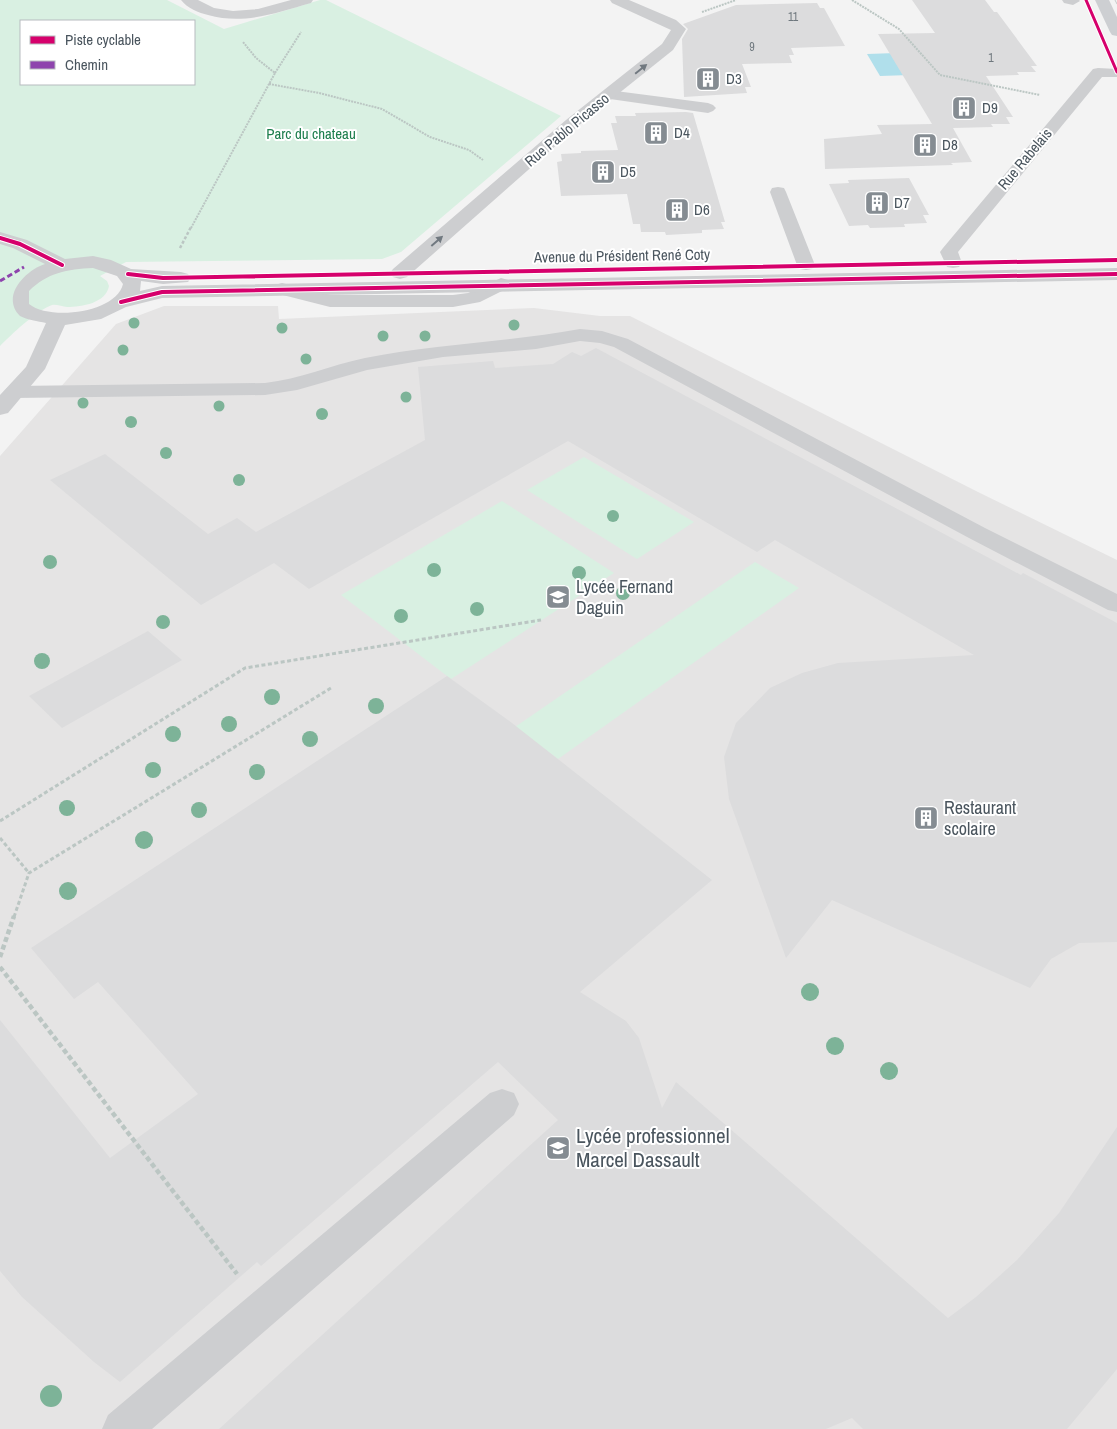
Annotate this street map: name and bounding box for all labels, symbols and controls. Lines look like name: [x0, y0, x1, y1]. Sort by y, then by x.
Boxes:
house number: 11: [788, 9, 799, 25]
legend: [20, 20, 195, 85]
text: Piste cyclable: [65, 29, 141, 50]
house number: 9: [749, 39, 755, 55]
house number: 1: [988, 50, 994, 66]
text: Chemin: [65, 54, 108, 75]
one-way arrow: [635, 63, 648, 74]
building icon: D3: [695, 66, 721, 92]
place label: D3: [726, 68, 742, 89]
street label: Rue Pablo Picasso: [520, 88, 614, 171]
building icon: D9: [951, 95, 977, 121]
place label: D9: [982, 97, 998, 118]
building icon: D4: [643, 120, 669, 146]
place label: D4: [674, 122, 690, 143]
park label: Parc du chateau: [266, 123, 356, 144]
street label: Rue Rabelais: [993, 123, 1057, 194]
building icon: D8: [912, 132, 938, 158]
place label: D8: [942, 134, 958, 155]
building icon: D5: [590, 159, 616, 185]
place label: D5: [620, 161, 636, 182]
building icon: D7: [864, 190, 890, 216]
place label: D7: [894, 192, 910, 213]
building icon: D6: [664, 197, 690, 223]
place label: D6: [694, 199, 710, 220]
one-way arrow: [431, 236, 443, 247]
street label: Avenue du Président René Coty: [533, 243, 711, 268]
place label: Lycée Fernand Daguin: [576, 574, 673, 620]
school or university icon: Lycée Fernand Daguin: [545, 584, 571, 610]
place label: Restaurant scolaire: [944, 795, 1016, 841]
building icon: Restaurant scolaire: [913, 805, 939, 831]
place label: Lycée professionnel Marcel Dassault: [576, 1121, 730, 1174]
school or university icon: Lycée professionnel Marcel Dassault: [545, 1135, 571, 1161]

